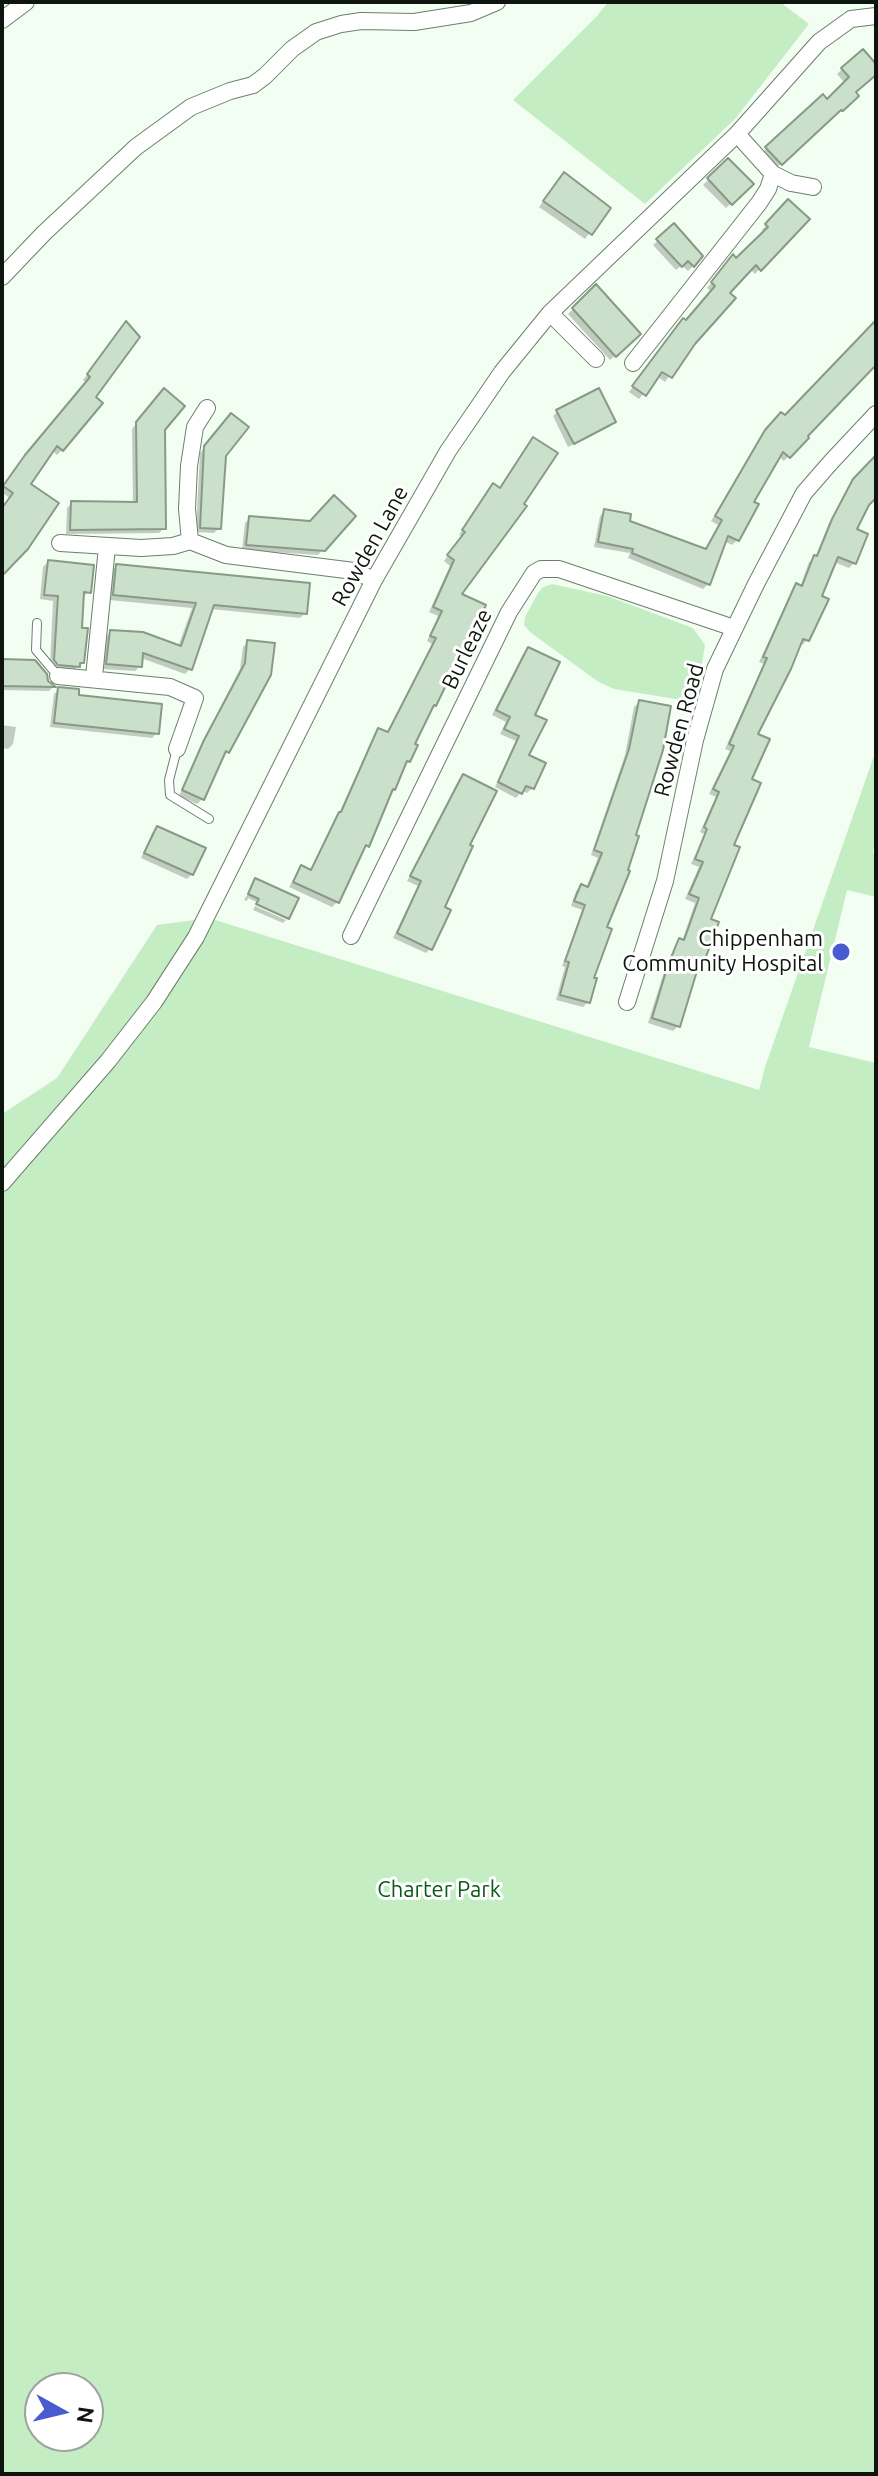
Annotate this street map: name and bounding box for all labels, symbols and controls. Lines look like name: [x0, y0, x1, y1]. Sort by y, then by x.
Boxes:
street label: Rowden Lane: [326, 481, 414, 611]
street label: Burleaze: [436, 604, 498, 694]
street label: Rowden Road: [649, 660, 709, 800]
place label: Chippenham Community Hospital: [622, 926, 823, 978]
marker: Chippenham Community Hospital: [830, 941, 852, 963]
park label: Charter Park: [377, 1877, 501, 1903]
north arrow: [24, 2372, 104, 2452]
text: N: [73, 2405, 100, 2425]

